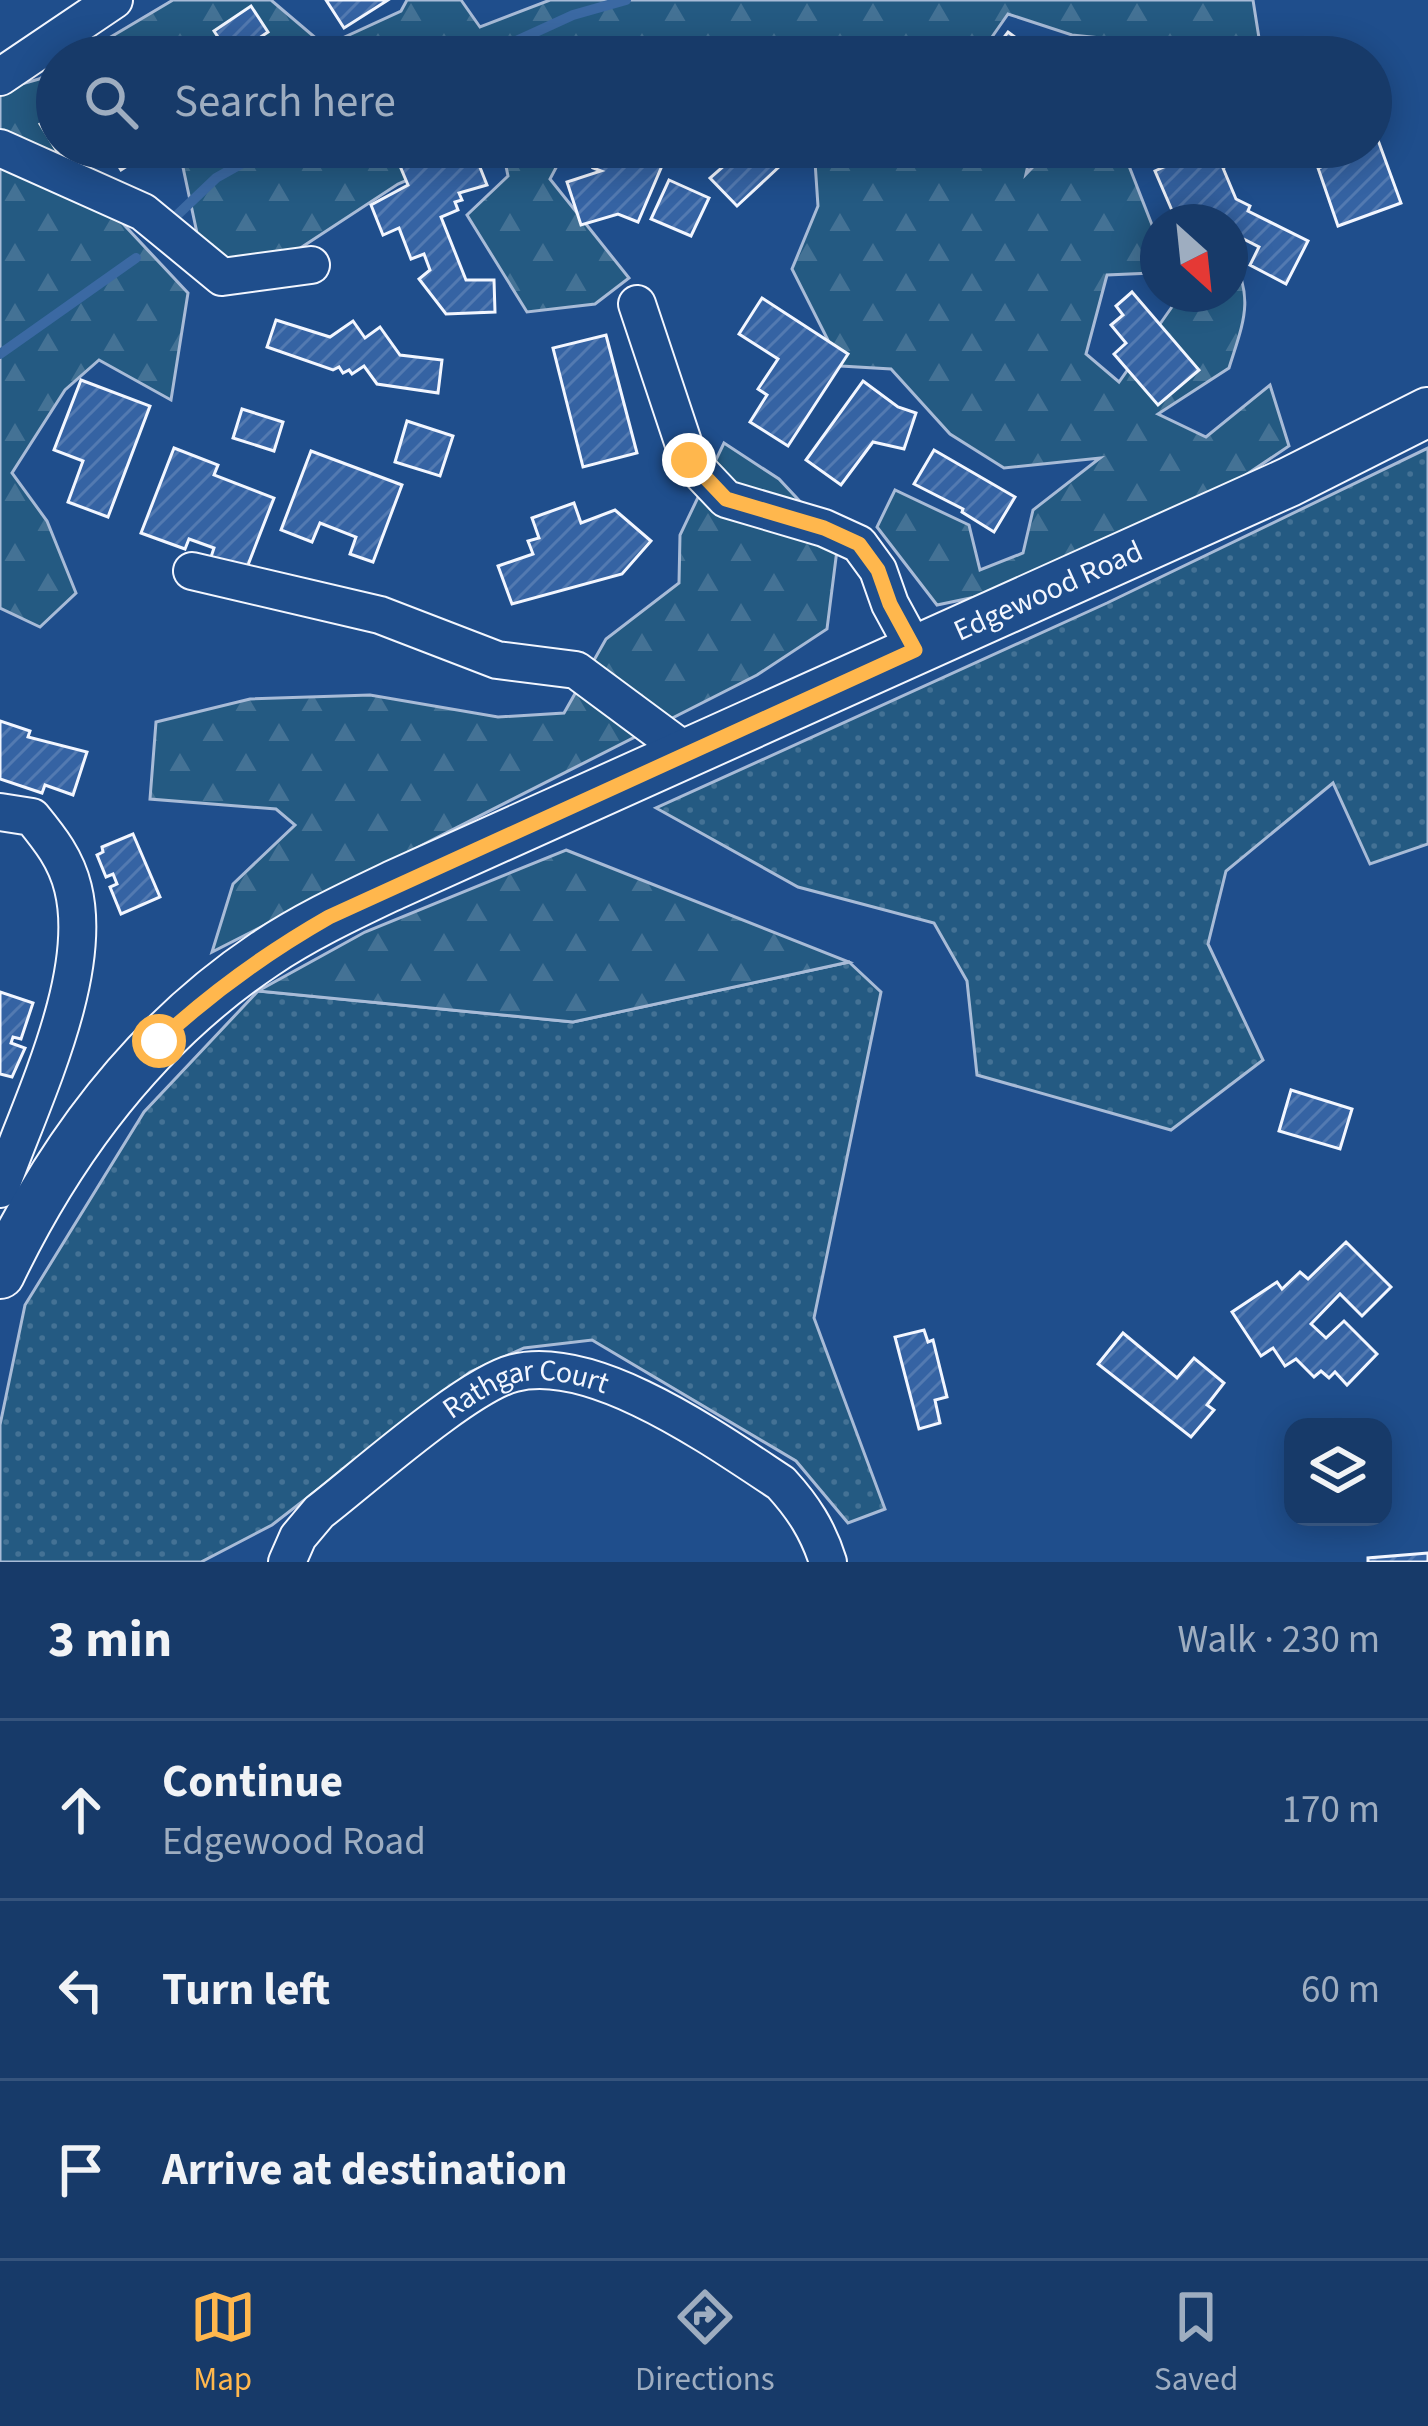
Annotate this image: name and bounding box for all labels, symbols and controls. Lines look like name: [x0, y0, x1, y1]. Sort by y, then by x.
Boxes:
search box: [36, 36, 1392, 168]
icon: search: [78, 69, 144, 135]
text: Search here: [174, 70, 396, 134]
north arrow: [1140, 204, 1248, 312]
route end: [662, 433, 716, 487]
street label: Edgewood Road: [947, 529, 1149, 652]
route start: [132, 1014, 186, 1068]
street label: Rathgar Court: [433, 1348, 615, 1429]
map controls: [1284, 1418, 1392, 1526]
button: layers: [1284, 1418, 1392, 1526]
text: 3 min: [48, 1604, 172, 1676]
text: Walk · 230 m: [1177, 1612, 1380, 1668]
text: Continue: [162, 1750, 343, 1814]
icon: ahead: [48, 1777, 114, 1843]
text: 170 m: [1282, 1782, 1380, 1838]
text: Edgewood Road: [162, 1814, 426, 1870]
icon: left: [48, 1957, 114, 2023]
text: Turn left: [162, 1958, 330, 2022]
text: 60 m: [1301, 1962, 1380, 2018]
icon: arrive: [48, 2137, 114, 2203]
text: Arrive at destination: [162, 2138, 567, 2202]
tab: Map: [190, 2284, 256, 2403]
tab: Directions: [635, 2284, 775, 2403]
tab: Saved: [1154, 2284, 1238, 2403]

